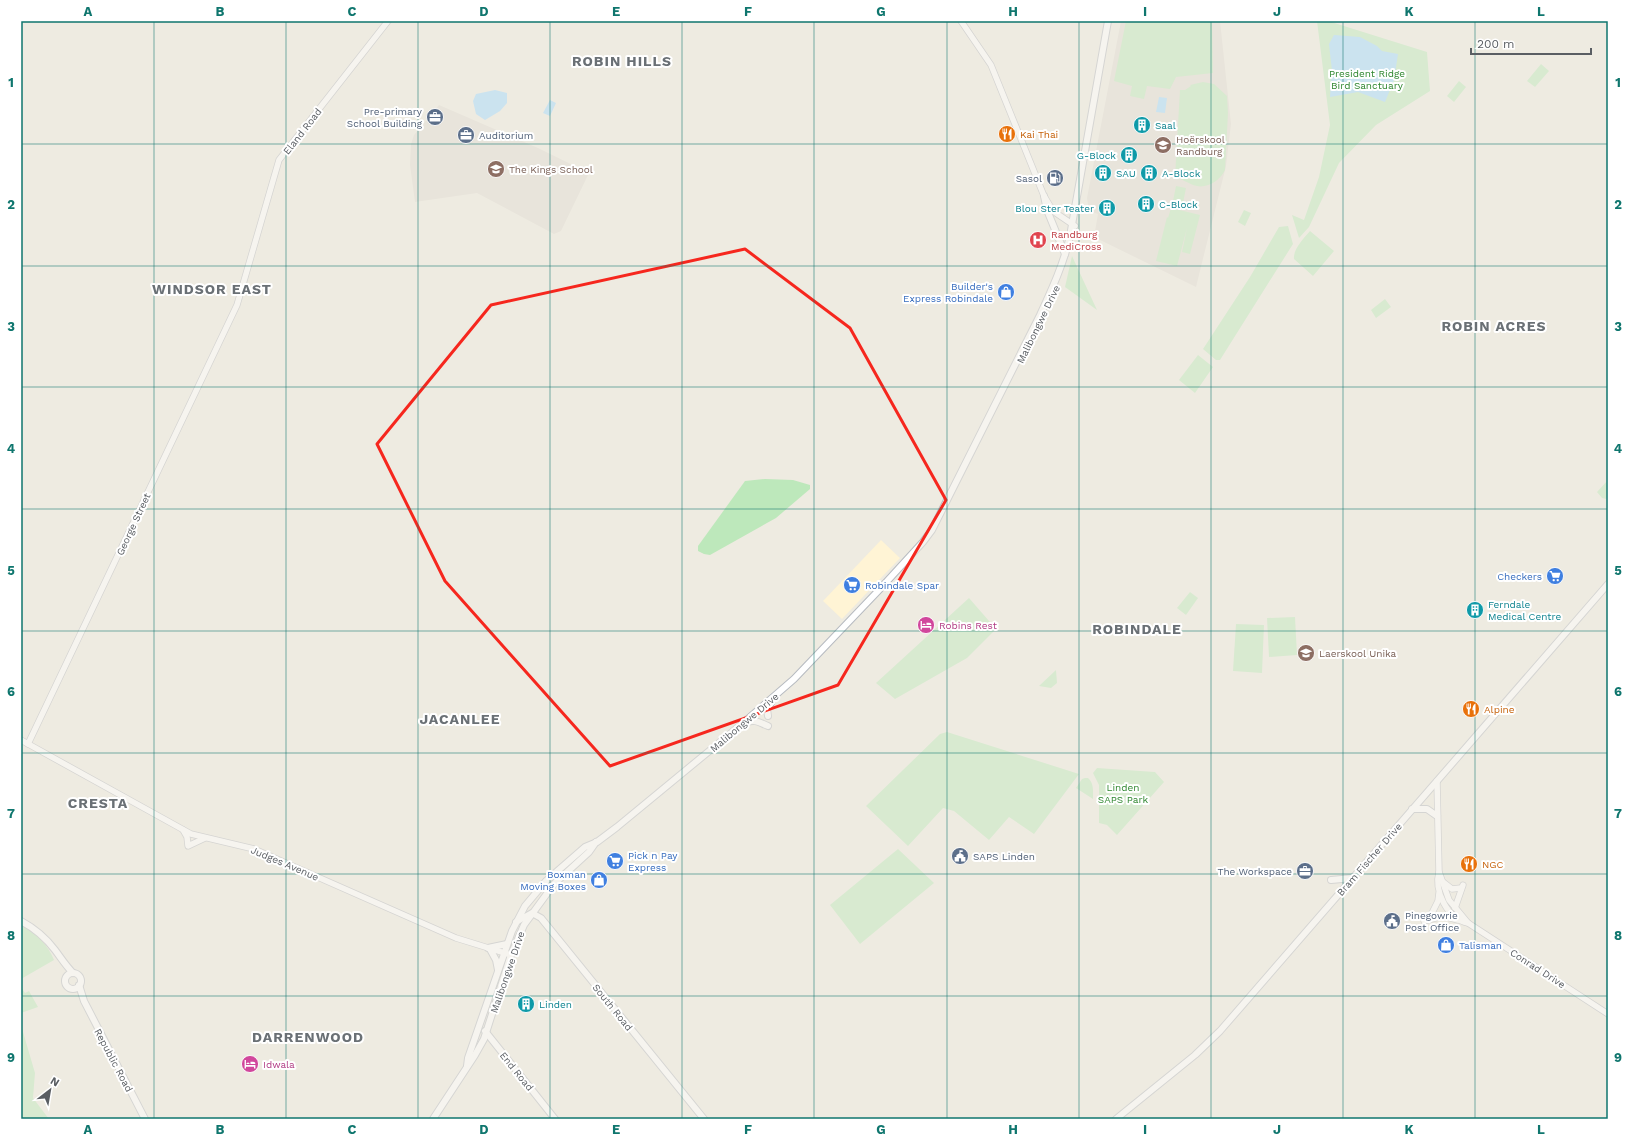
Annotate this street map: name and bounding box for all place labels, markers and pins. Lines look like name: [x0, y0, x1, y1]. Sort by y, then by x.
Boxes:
place label: Pre-primary School Building: [347, 106, 423, 129]
office icon: Pre-primary School Building: [425, 107, 445, 127]
building icon: Saal: [1132, 115, 1152, 135]
place label: Saal: [1155, 120, 1176, 131]
restaurant icon: Kai Thai: [997, 124, 1017, 144]
office icon: Auditorium: [456, 125, 476, 145]
place label: Kai Thai: [1020, 129, 1058, 140]
place label: Auditorium: [479, 130, 533, 141]
place label: Hoërskool Randburg: [1176, 134, 1225, 157]
school or university icon: Hoërskool Randburg: [1153, 135, 1173, 155]
building icon: G-Block: [1119, 145, 1139, 165]
place label: G-Block: [1077, 150, 1116, 161]
school or university icon: The Kings School: [486, 159, 506, 179]
building icon: SAU: [1093, 163, 1113, 183]
building icon: A-Block: [1139, 163, 1159, 183]
place label: The Kings School: [509, 164, 593, 175]
fuel station icon: Sasol: [1045, 168, 1065, 188]
place label: SAU: [1116, 168, 1136, 179]
place label: A-Block: [1162, 168, 1201, 179]
place label: Sasol: [1016, 173, 1042, 184]
building icon: C-Block: [1136, 194, 1156, 214]
building icon: Blou Ster Teater: [1097, 198, 1117, 218]
place label: C-Block: [1159, 199, 1198, 210]
place label: Blou Ster Teater: [1015, 203, 1094, 214]
place label: Randburg MediCross: [1051, 229, 1101, 252]
hospital icon: Randburg MediCross: [1028, 230, 1048, 250]
place label: Builder's Express Robindale: [903, 281, 993, 304]
shop icon: Builder's Express Robindale: [996, 282, 1016, 302]
supermarket icon: Checkers: [1545, 566, 1565, 586]
place label: Checkers: [1497, 571, 1542, 582]
supermarket icon: Robindale Spar: [842, 575, 862, 595]
place label: Robindale Spar: [865, 580, 939, 591]
place label: Ferndale Medical Centre: [1488, 599, 1561, 622]
building icon: Ferndale Medical Centre: [1465, 600, 1485, 620]
hotel icon: Robins Rest: [916, 615, 936, 635]
place label: Robins Rest: [939, 620, 998, 631]
school or university icon: Laerskool Unika: [1296, 643, 1316, 663]
place label: Laerskool Unika: [1319, 648, 1397, 659]
restaurant icon: Alpine: [1461, 699, 1481, 719]
place label: Alpine: [1484, 704, 1515, 715]
public building icon: SAPS Linden: [950, 846, 970, 866]
place label: Pick n Pay Express: [628, 850, 678, 873]
supermarket icon: Pick n Pay Express: [605, 851, 625, 871]
place label: SAPS Linden: [973, 851, 1035, 862]
restaurant icon: NGC: [1459, 854, 1479, 874]
place label: NGC: [1482, 859, 1504, 870]
office icon: The Workspace: [1295, 861, 1315, 881]
place label: The Workspace: [1218, 866, 1292, 877]
place label: Boxman Moving Boxes: [520, 869, 586, 892]
shop icon: Boxman Moving Boxes: [589, 870, 609, 890]
place label: Pinegowrie Post Office: [1405, 910, 1459, 933]
public building icon: Pinegowrie Post Office: [1382, 911, 1402, 931]
shop icon: Talisman: [1436, 935, 1456, 955]
place label: Talisman: [1459, 940, 1502, 951]
building icon: Linden: [516, 994, 536, 1014]
place label: Linden: [539, 999, 572, 1010]
hotel icon: Idwala: [240, 1054, 260, 1074]
place label: Idwala: [263, 1059, 295, 1070]

